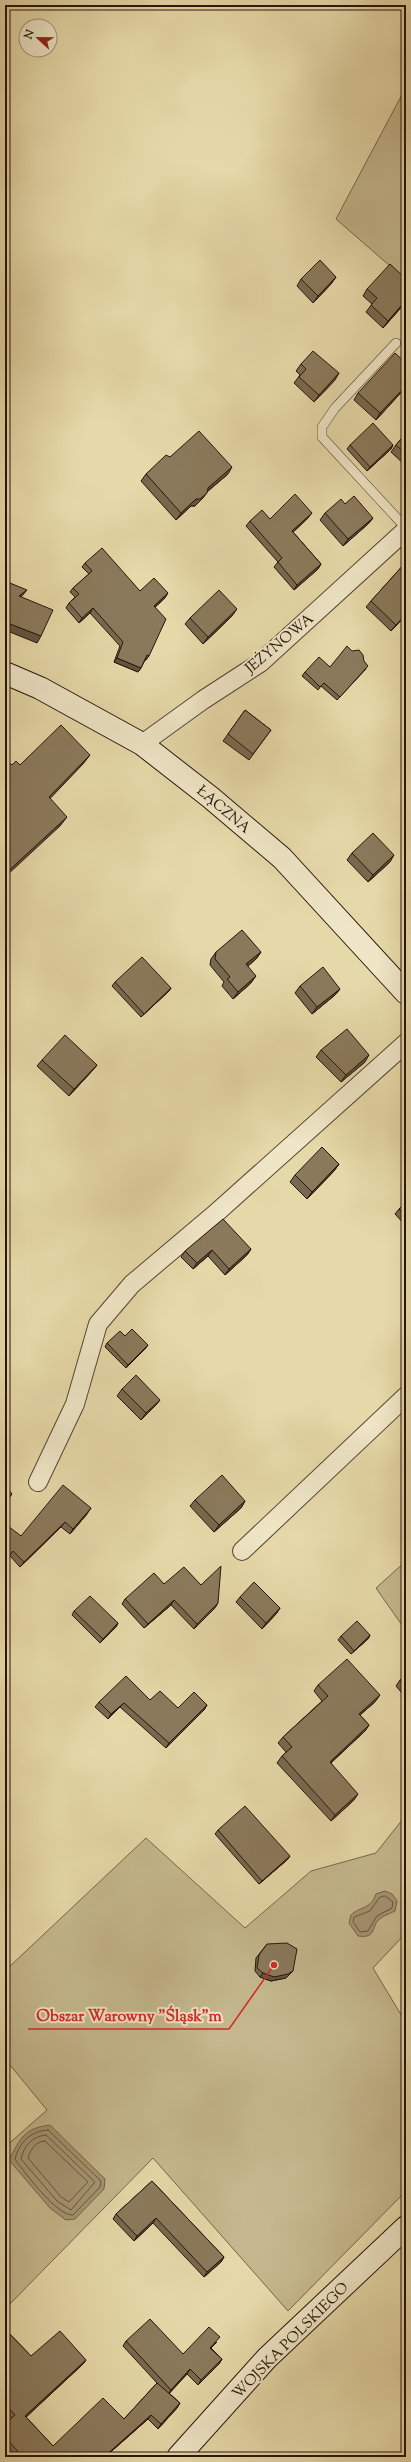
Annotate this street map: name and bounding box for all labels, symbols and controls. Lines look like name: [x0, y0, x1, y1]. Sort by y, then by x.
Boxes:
north arrow: [18, 18, 58, 58]
text: N: [20, 27, 39, 43]
street label: JEŻYNOWA: [240, 608, 319, 680]
street label: ŁĄCZNA: [191, 781, 255, 839]
callout: Obszar Warowny "Śląsk"m: [28, 2001, 229, 2029]
text: Obszar Warowny "Śląsk"m: [36, 2005, 222, 2029]
street label: WOJSKA POLSKIEGO: [228, 2278, 354, 2404]

